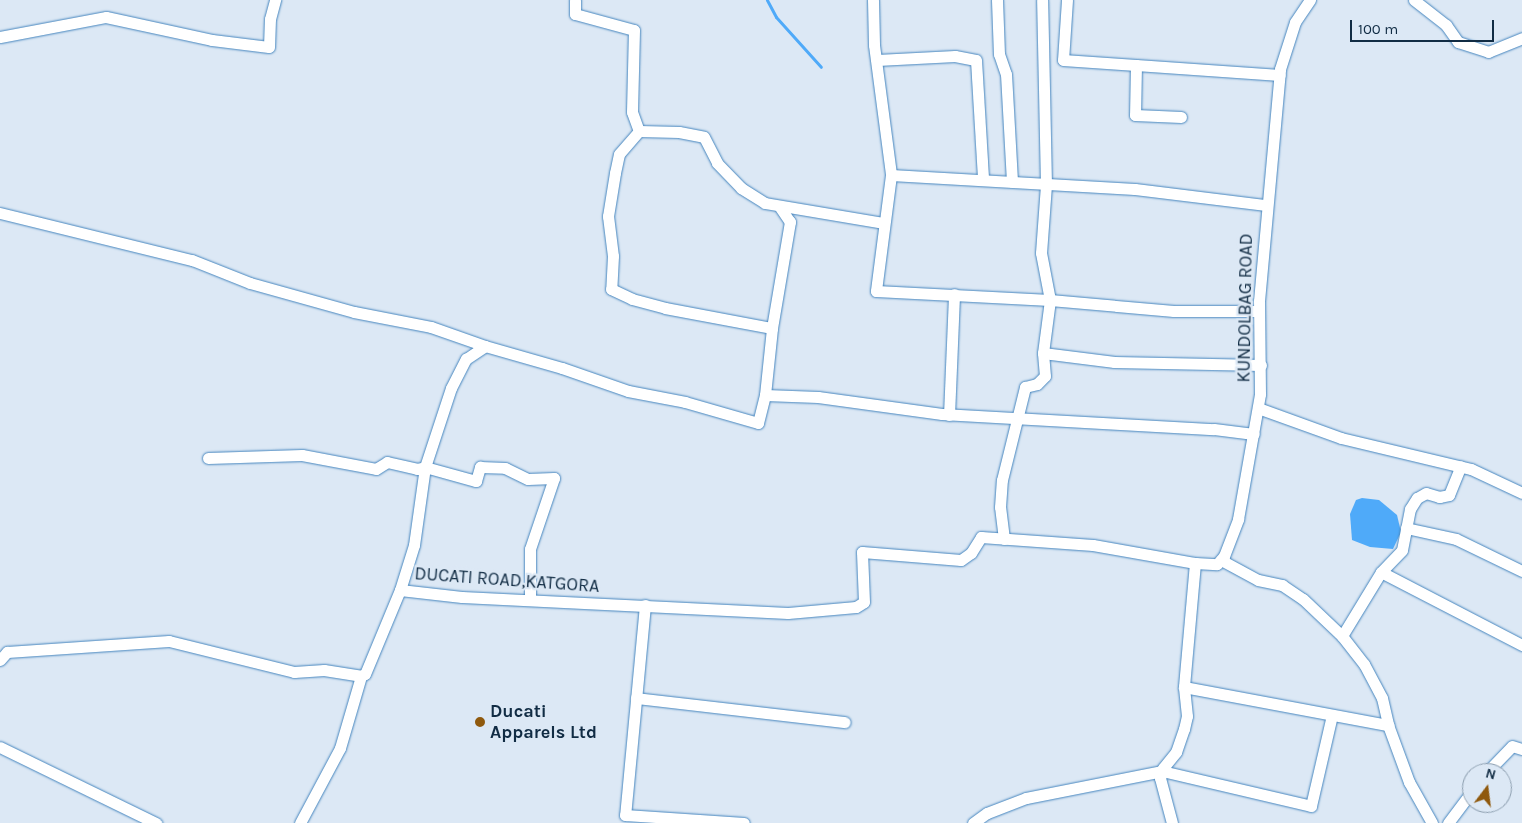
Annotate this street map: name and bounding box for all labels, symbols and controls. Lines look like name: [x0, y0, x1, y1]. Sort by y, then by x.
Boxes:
scale bar: [1352, 10, 1496, 42]
text: 100 m: [1358, 20, 1398, 38]
street label: KUNDOLBAG ROAD: [1233, 233, 1257, 383]
street label: DUCATI ROAD,KATGORA: [414, 563, 600, 597]
place label: Ducati Apparels Ltd: [490, 701, 597, 744]
marker: Ducati Apparels Ltd: [474, 716, 486, 728]
north arrow: [1462, 763, 1512, 813]
text: N: [1484, 764, 1498, 784]

